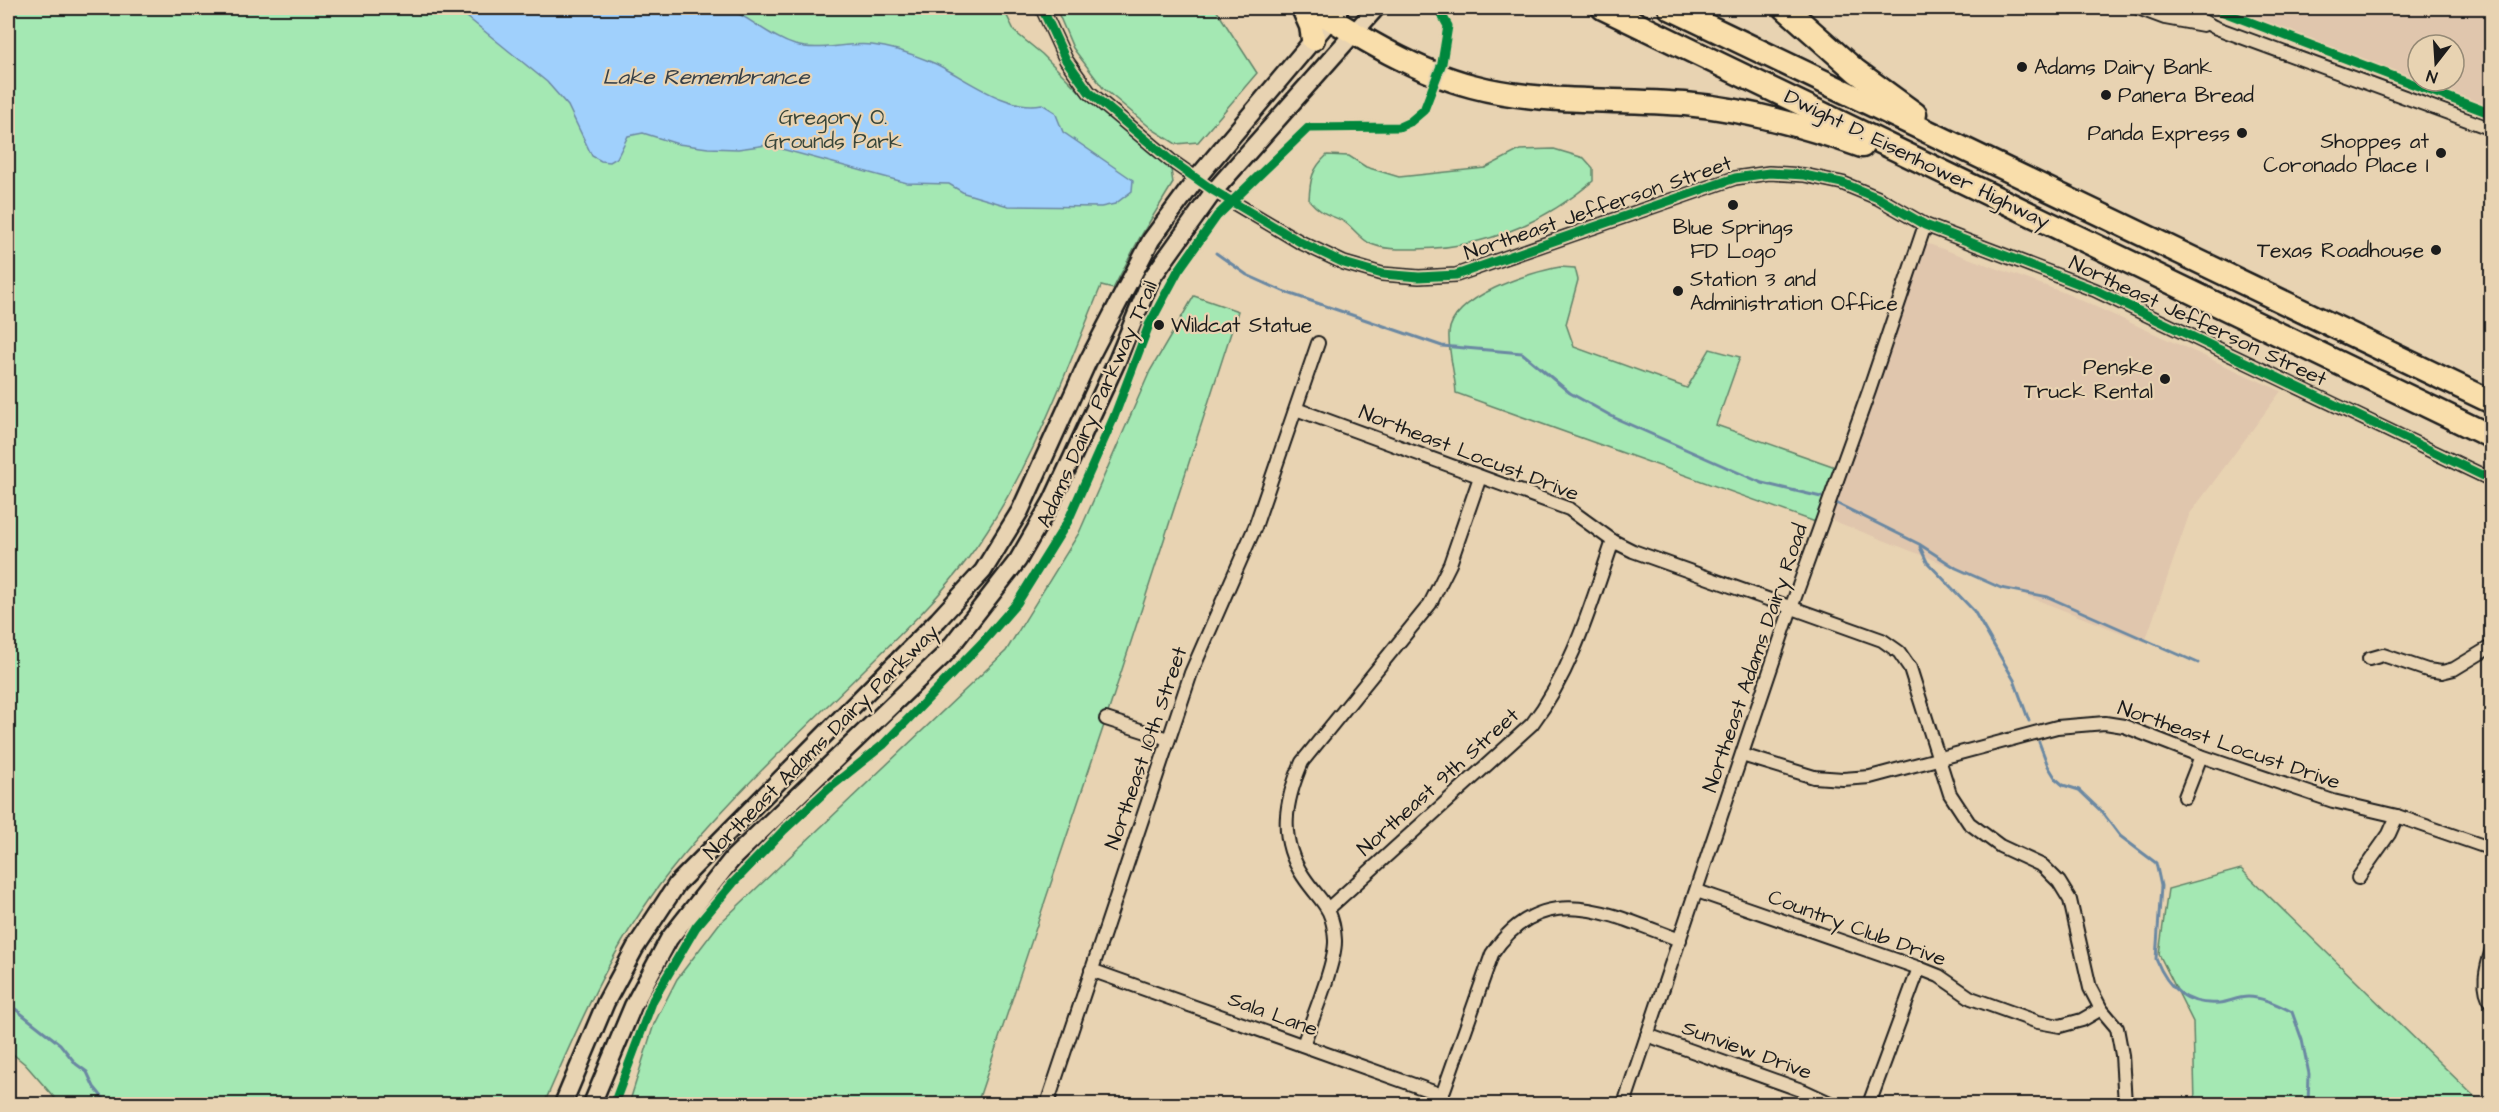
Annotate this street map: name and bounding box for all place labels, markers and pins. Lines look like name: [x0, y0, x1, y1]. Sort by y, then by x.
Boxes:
place label: Adams Dairy Bank: [2034, 53, 2212, 84]
marker: Adams Dairy Bank: [2015, 60, 2029, 74]
place label: Panera Bread: [2118, 81, 2254, 110]
marker: Panera Bread: [2099, 88, 2113, 102]
place label: Panda Express: [2088, 119, 2230, 149]
marker: Panda Express: [2235, 126, 2249, 140]
place label: Shoppes at Coronado Place I: [2263, 127, 2430, 180]
marker: Shoppes at Coronado Place I: [2434, 146, 2448, 160]
marker: Blue Springs FD Logo: [1726, 198, 1740, 212]
place label: Blue Springs FD Logo: [1673, 213, 1793, 268]
place label: Texas Roadhouse: [2257, 236, 2424, 265]
marker: Texas Roadhouse: [2429, 243, 2443, 257]
place label: Station 3 and Administration Office: [1690, 265, 1898, 318]
marker: Station 3 and Administration Office: [1671, 284, 1685, 298]
place label: Wildcat Statue: [1171, 311, 1312, 340]
marker: Wildcat Statue: [1152, 318, 1166, 332]
place label: Penske Truck Rental: [2024, 353, 2153, 406]
marker: Penske Truck Rental: [2158, 372, 2172, 386]

